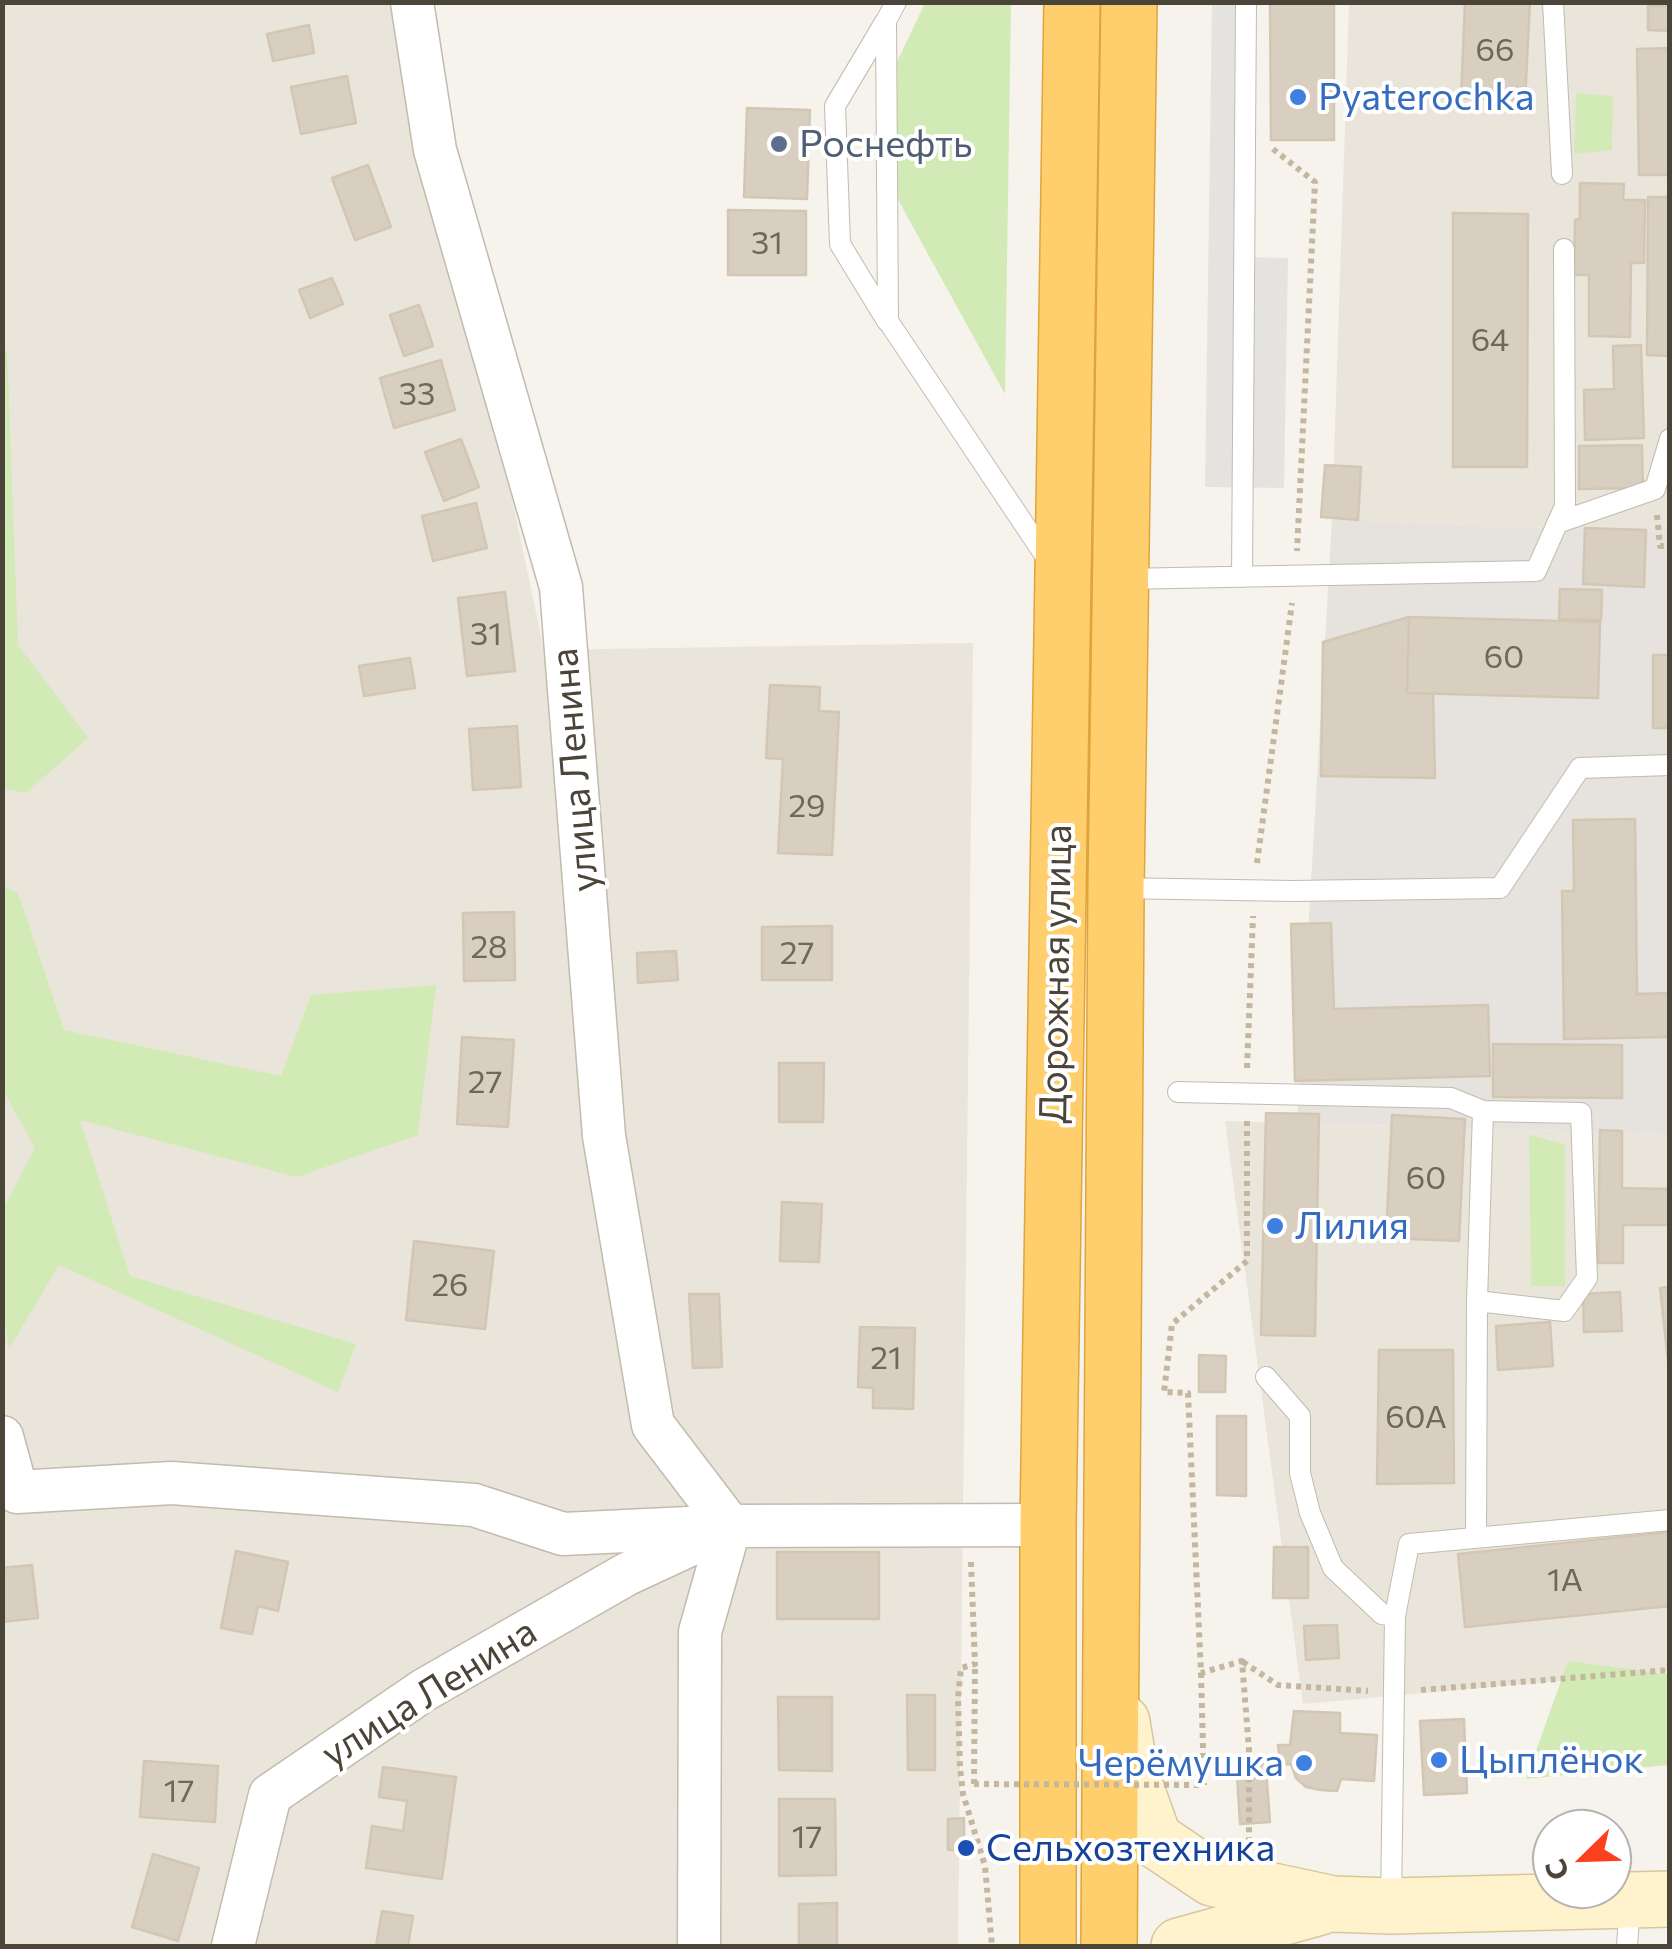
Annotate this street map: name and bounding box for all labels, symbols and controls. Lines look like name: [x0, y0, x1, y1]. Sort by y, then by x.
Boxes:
house number: 66: [1476, 31, 1514, 69]
place label: Pyaterochka: [1318, 74, 1535, 120]
marker: Pyaterochka: [1287, 86, 1309, 108]
place label: Роснефть: [799, 121, 972, 167]
marker: Роснефть: [768, 133, 790, 155]
house number: 31: [751, 224, 783, 262]
house number: 64: [1471, 321, 1509, 359]
house number: 33: [399, 375, 435, 413]
house number: 31: [470, 615, 502, 653]
house number: 60: [1484, 638, 1524, 676]
street label: улица Ленина: [542, 646, 608, 894]
house number: 29: [788, 787, 826, 825]
street label: Дорожная улица: [1031, 824, 1081, 1124]
house number: 28: [470, 928, 508, 966]
house number: 27: [780, 934, 814, 972]
house number: 27: [468, 1063, 502, 1101]
house number: 60: [1406, 1159, 1446, 1197]
place label: Лилия: [1295, 1203, 1409, 1249]
marker: Лилия: [1264, 1215, 1286, 1237]
house number: 26: [431, 1266, 469, 1304]
house number: 21: [870, 1339, 902, 1377]
house number: 60А: [1385, 1398, 1447, 1436]
house number: 1А: [1547, 1561, 1583, 1599]
street label: улица Ленина: [313, 1609, 545, 1777]
place label: Цыплёнок: [1459, 1737, 1644, 1783]
place label: Черёмушка: [1078, 1740, 1284, 1786]
marker: Цыплёнок: [1428, 1749, 1450, 1771]
marker: Черёмушка: [1293, 1752, 1315, 1774]
house number: 17: [164, 1772, 194, 1810]
north arrow: [1532, 1809, 1632, 1909]
house number: 17: [792, 1818, 822, 1856]
place label: Сельхозтехника: [986, 1825, 1275, 1871]
marker: Сельхозтехника: [955, 1837, 977, 1859]
text: С: [1537, 1854, 1576, 1885]

